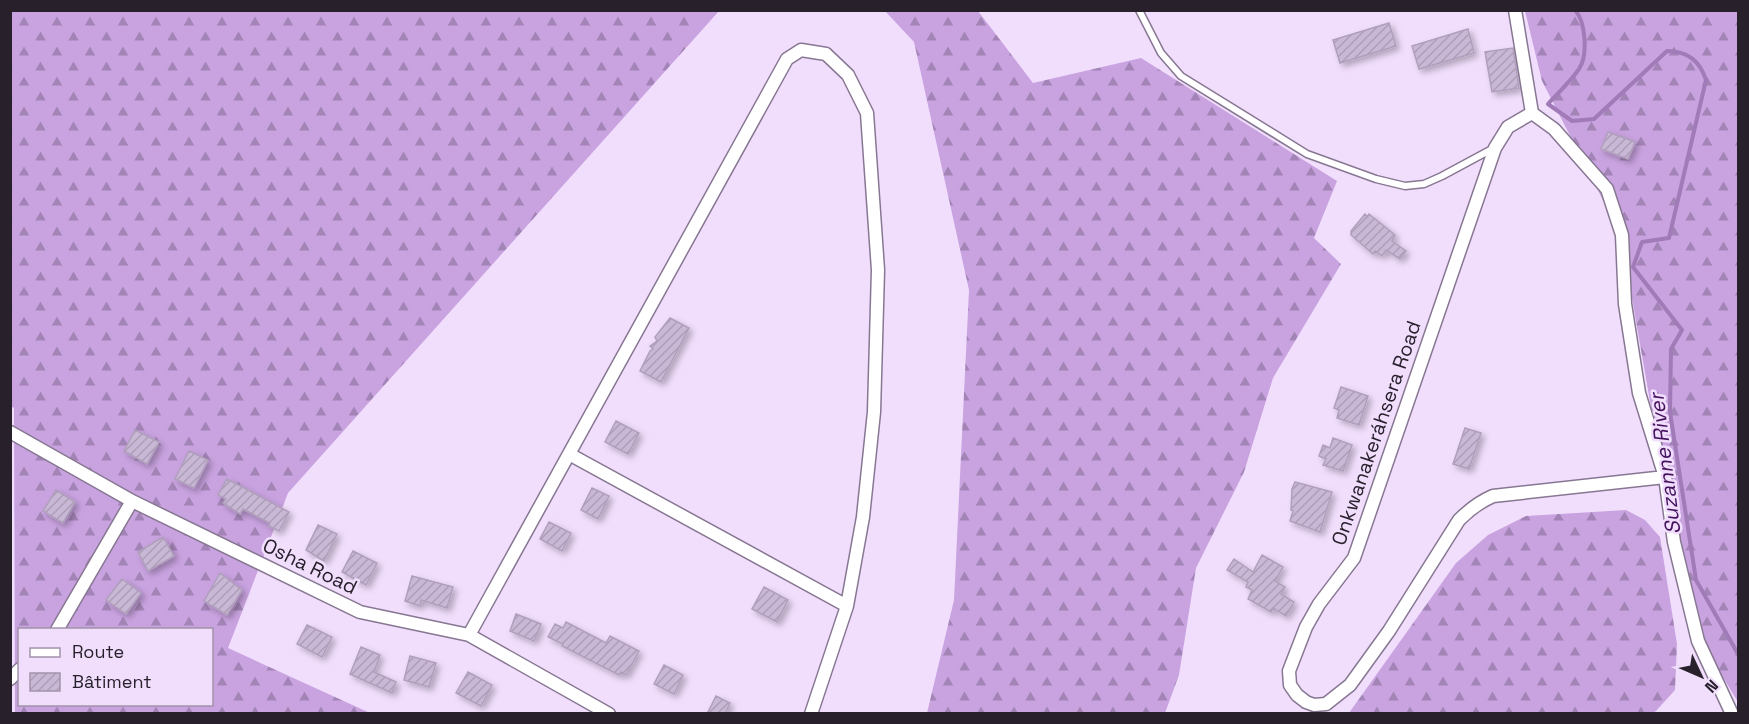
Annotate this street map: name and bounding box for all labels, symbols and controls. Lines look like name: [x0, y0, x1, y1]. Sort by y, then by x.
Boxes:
street label: Onkwanakeráhsera Road: [1325, 317, 1427, 549]
water label: Suzanne River: [1642, 390, 1687, 536]
street label: Osha Road: [258, 532, 362, 600]
legend: [18, 628, 213, 706]
text: Route: [72, 640, 124, 663]
north arrow: [1671, 646, 1731, 706]
text: Bâtiment: [72, 670, 152, 693]
text: N: [1700, 675, 1723, 697]

